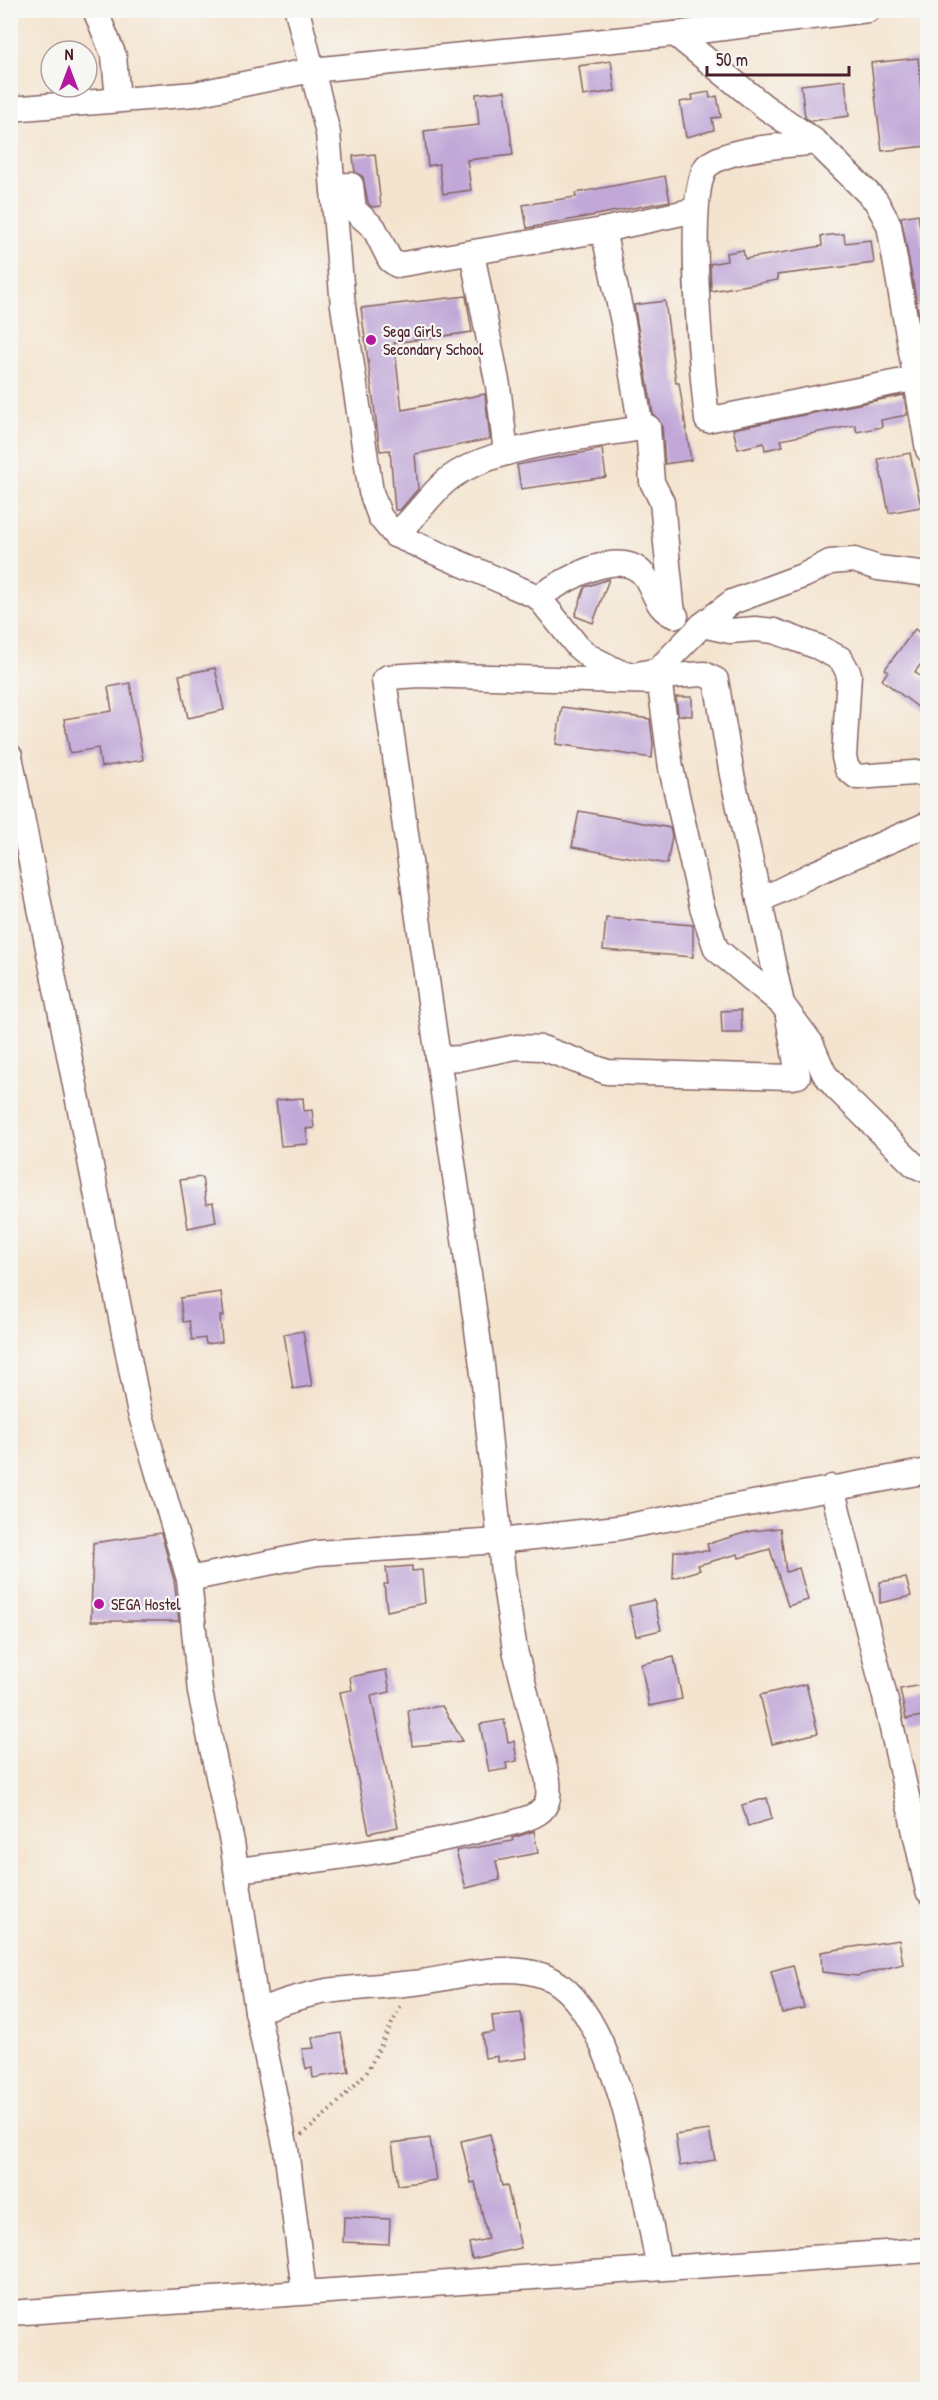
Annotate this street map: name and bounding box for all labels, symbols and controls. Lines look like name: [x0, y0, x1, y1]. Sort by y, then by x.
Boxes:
north arrow: [39, 39, 99, 99]
scale bar: [707, 39, 850, 77]
text: N: [65, 43, 74, 65]
text: 50 m: [716, 47, 748, 72]
place label: Sega Girls Secondary School: [383, 320, 484, 360]
marker: Sega Girls Secondary School: [364, 333, 378, 347]
place label: SEGA Hostel: [111, 1593, 182, 1615]
marker: SEGA Hostel: [92, 1597, 106, 1611]

